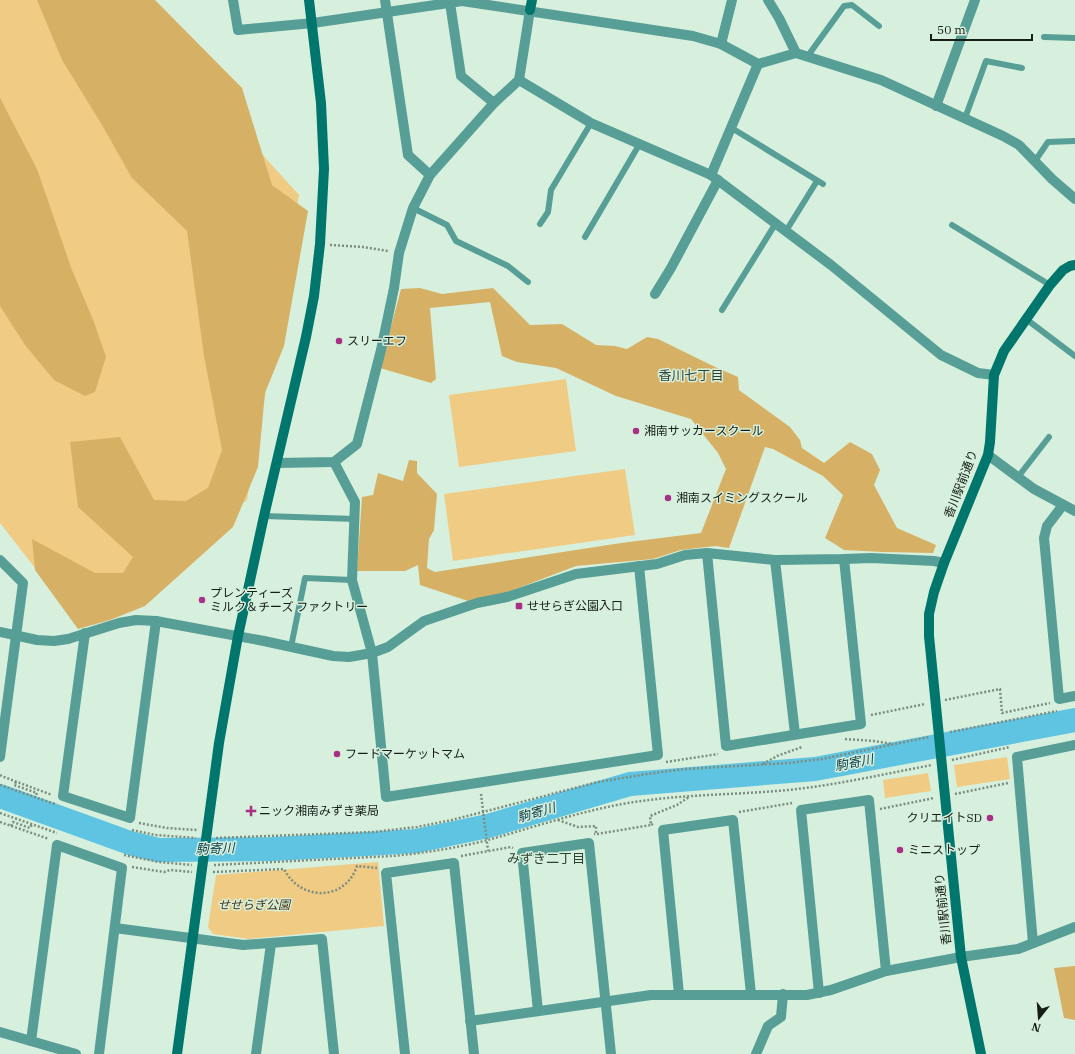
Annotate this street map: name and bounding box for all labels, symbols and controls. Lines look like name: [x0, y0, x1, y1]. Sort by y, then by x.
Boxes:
scale bar: [931, 16, 1032, 42]
text: 50 m: [937, 22, 966, 37]
place label: スリーエフ: [347, 333, 407, 348]
marker: スリーエフ: [334, 336, 344, 346]
district label: 香川七丁目: [658, 367, 724, 384]
place label: 湘南サッカースクール: [644, 423, 763, 438]
marker: 湘南サッカースクール: [631, 426, 641, 436]
street label: 香川駅前通り: [941, 448, 980, 520]
place label: 湘南スイミングスクール: [676, 490, 808, 505]
marker: 湘南スイミングスクール: [663, 493, 673, 503]
place label: プレンティーズ ミルク＆チーズ ファクトリー: [210, 585, 368, 614]
marker: プレンティーズ ミルク＆チーズ ファクトリー: [197, 595, 207, 605]
place label: せせらぎ公園入口: [527, 598, 623, 613]
marker: せせらぎ公園入口: [514, 601, 524, 611]
place label: フードマーケットマム: [345, 746, 465, 761]
marker: フードマーケットマム: [332, 749, 342, 759]
water label: 駒寄川: [833, 750, 877, 775]
water label: 駒寄川: [515, 798, 559, 826]
place label: ニック湘南みずき薬局: [259, 803, 379, 818]
marker: ニック湘南みずき薬局: [246, 806, 256, 816]
place label: クリエイトSD: [906, 810, 982, 825]
marker: クリエイトSD: [985, 813, 995, 823]
water label: 駒寄川: [195, 839, 237, 858]
place label: ミニストップ: [908, 842, 980, 857]
marker: ミニストップ: [895, 845, 905, 855]
district label: みずき二丁目: [507, 850, 585, 867]
street label: 香川駅前通り: [931, 872, 954, 946]
park label: せせらぎ公園: [218, 897, 292, 912]
north arrow: [1019, 998, 1059, 1038]
text: N: [1030, 1020, 1042, 1036]

